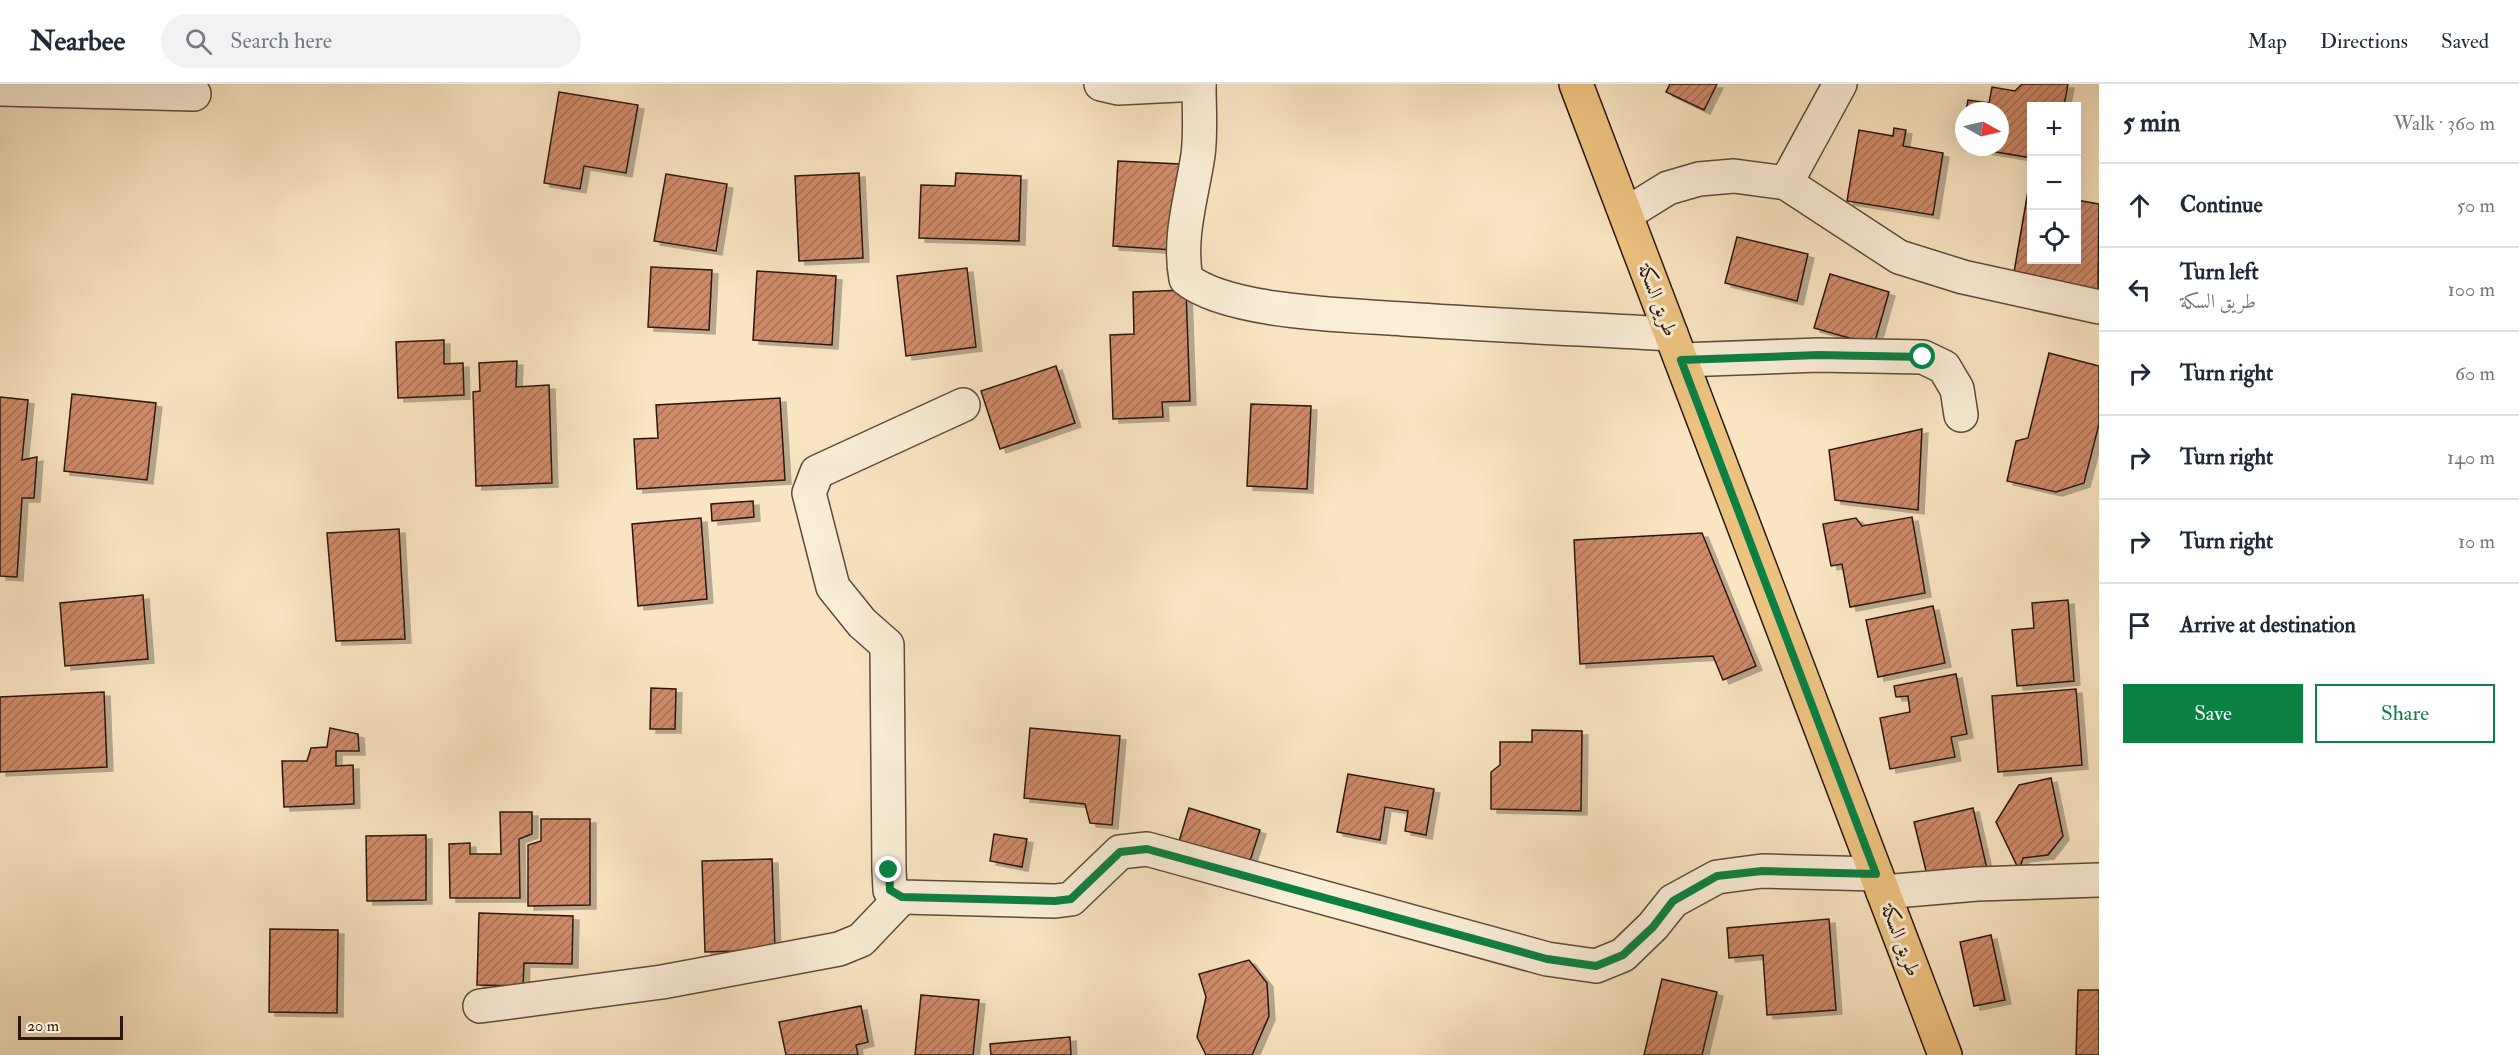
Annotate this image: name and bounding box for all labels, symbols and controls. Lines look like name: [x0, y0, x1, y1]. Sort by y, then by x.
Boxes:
search box: [161, 14, 581, 68]
text: Nearbee: [30, 24, 125, 59]
icon: search: [182, 25, 215, 58]
text: Search here: [230, 27, 332, 55]
text: Map: [2247, 28, 2287, 55]
text: Directions: [2320, 28, 2408, 55]
text: Saved: [2441, 28, 2489, 55]
north arrow: [1955, 102, 2009, 156]
map controls: [2027, 102, 2081, 264]
button: +: [2027, 102, 2081, 156]
text: 5 min: [2123, 107, 2180, 139]
text: Walk · 360 m: [2393, 111, 2495, 136]
button: −: [2027, 156, 2081, 210]
icon: ahead: [2123, 189, 2156, 222]
text: Continue: [2180, 191, 2263, 219]
text: 50 m: [2456, 193, 2495, 218]
button: locate: [2027, 210, 2081, 264]
text: Turn left: [2180, 258, 2259, 286]
street label: طريق السكة: [1632, 259, 1683, 340]
icon: left: [2123, 273, 2156, 306]
text: 100 m: [2448, 277, 2495, 302]
text: طريق السكة: [2180, 289, 2256, 314]
route start: [1909, 343, 1935, 369]
icon: right: [2123, 357, 2156, 390]
text: Turn right: [2180, 359, 2273, 387]
text: 60 m: [2455, 361, 2495, 386]
icon: right: [2123, 441, 2156, 474]
text: Turn right: [2180, 443, 2273, 471]
text: 140 m: [2447, 445, 2495, 470]
icon: right: [2123, 525, 2156, 558]
text: Turn right: [2180, 527, 2273, 555]
text: 10 m: [2458, 529, 2495, 554]
icon: arrive: [2123, 609, 2156, 642]
text: Arrive at destination: [2180, 611, 2356, 639]
button: Save: [2123, 684, 2303, 743]
button: Share: [2315, 684, 2495, 743]
route end: [875, 856, 901, 882]
street label: طريق السكة: [1875, 899, 1926, 980]
scale bar: [18, 1013, 123, 1040]
text: 20 m: [27, 1016, 59, 1036]

